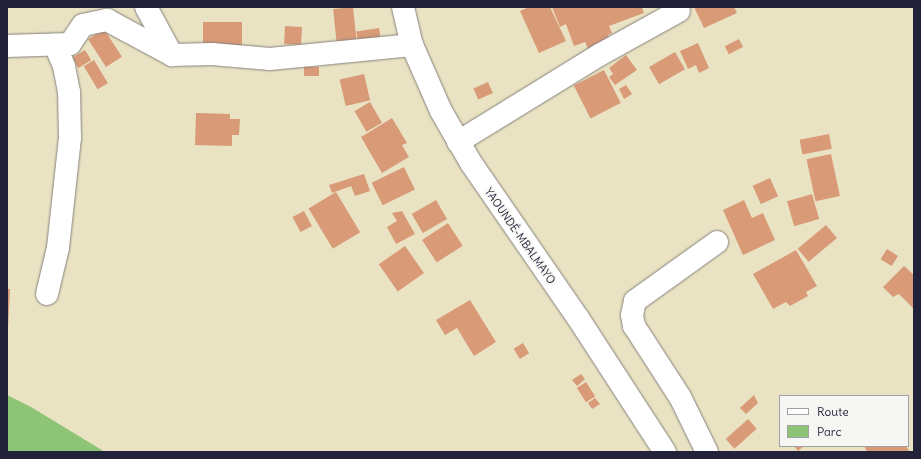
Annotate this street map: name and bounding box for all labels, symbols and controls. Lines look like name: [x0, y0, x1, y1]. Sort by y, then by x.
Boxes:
street label: YAOUNDÉ-MBALMAYO: [482, 185, 558, 287]
legend: [779, 395, 909, 447]
text: Route: [817, 404, 849, 419]
text: Parc: [817, 424, 842, 439]

